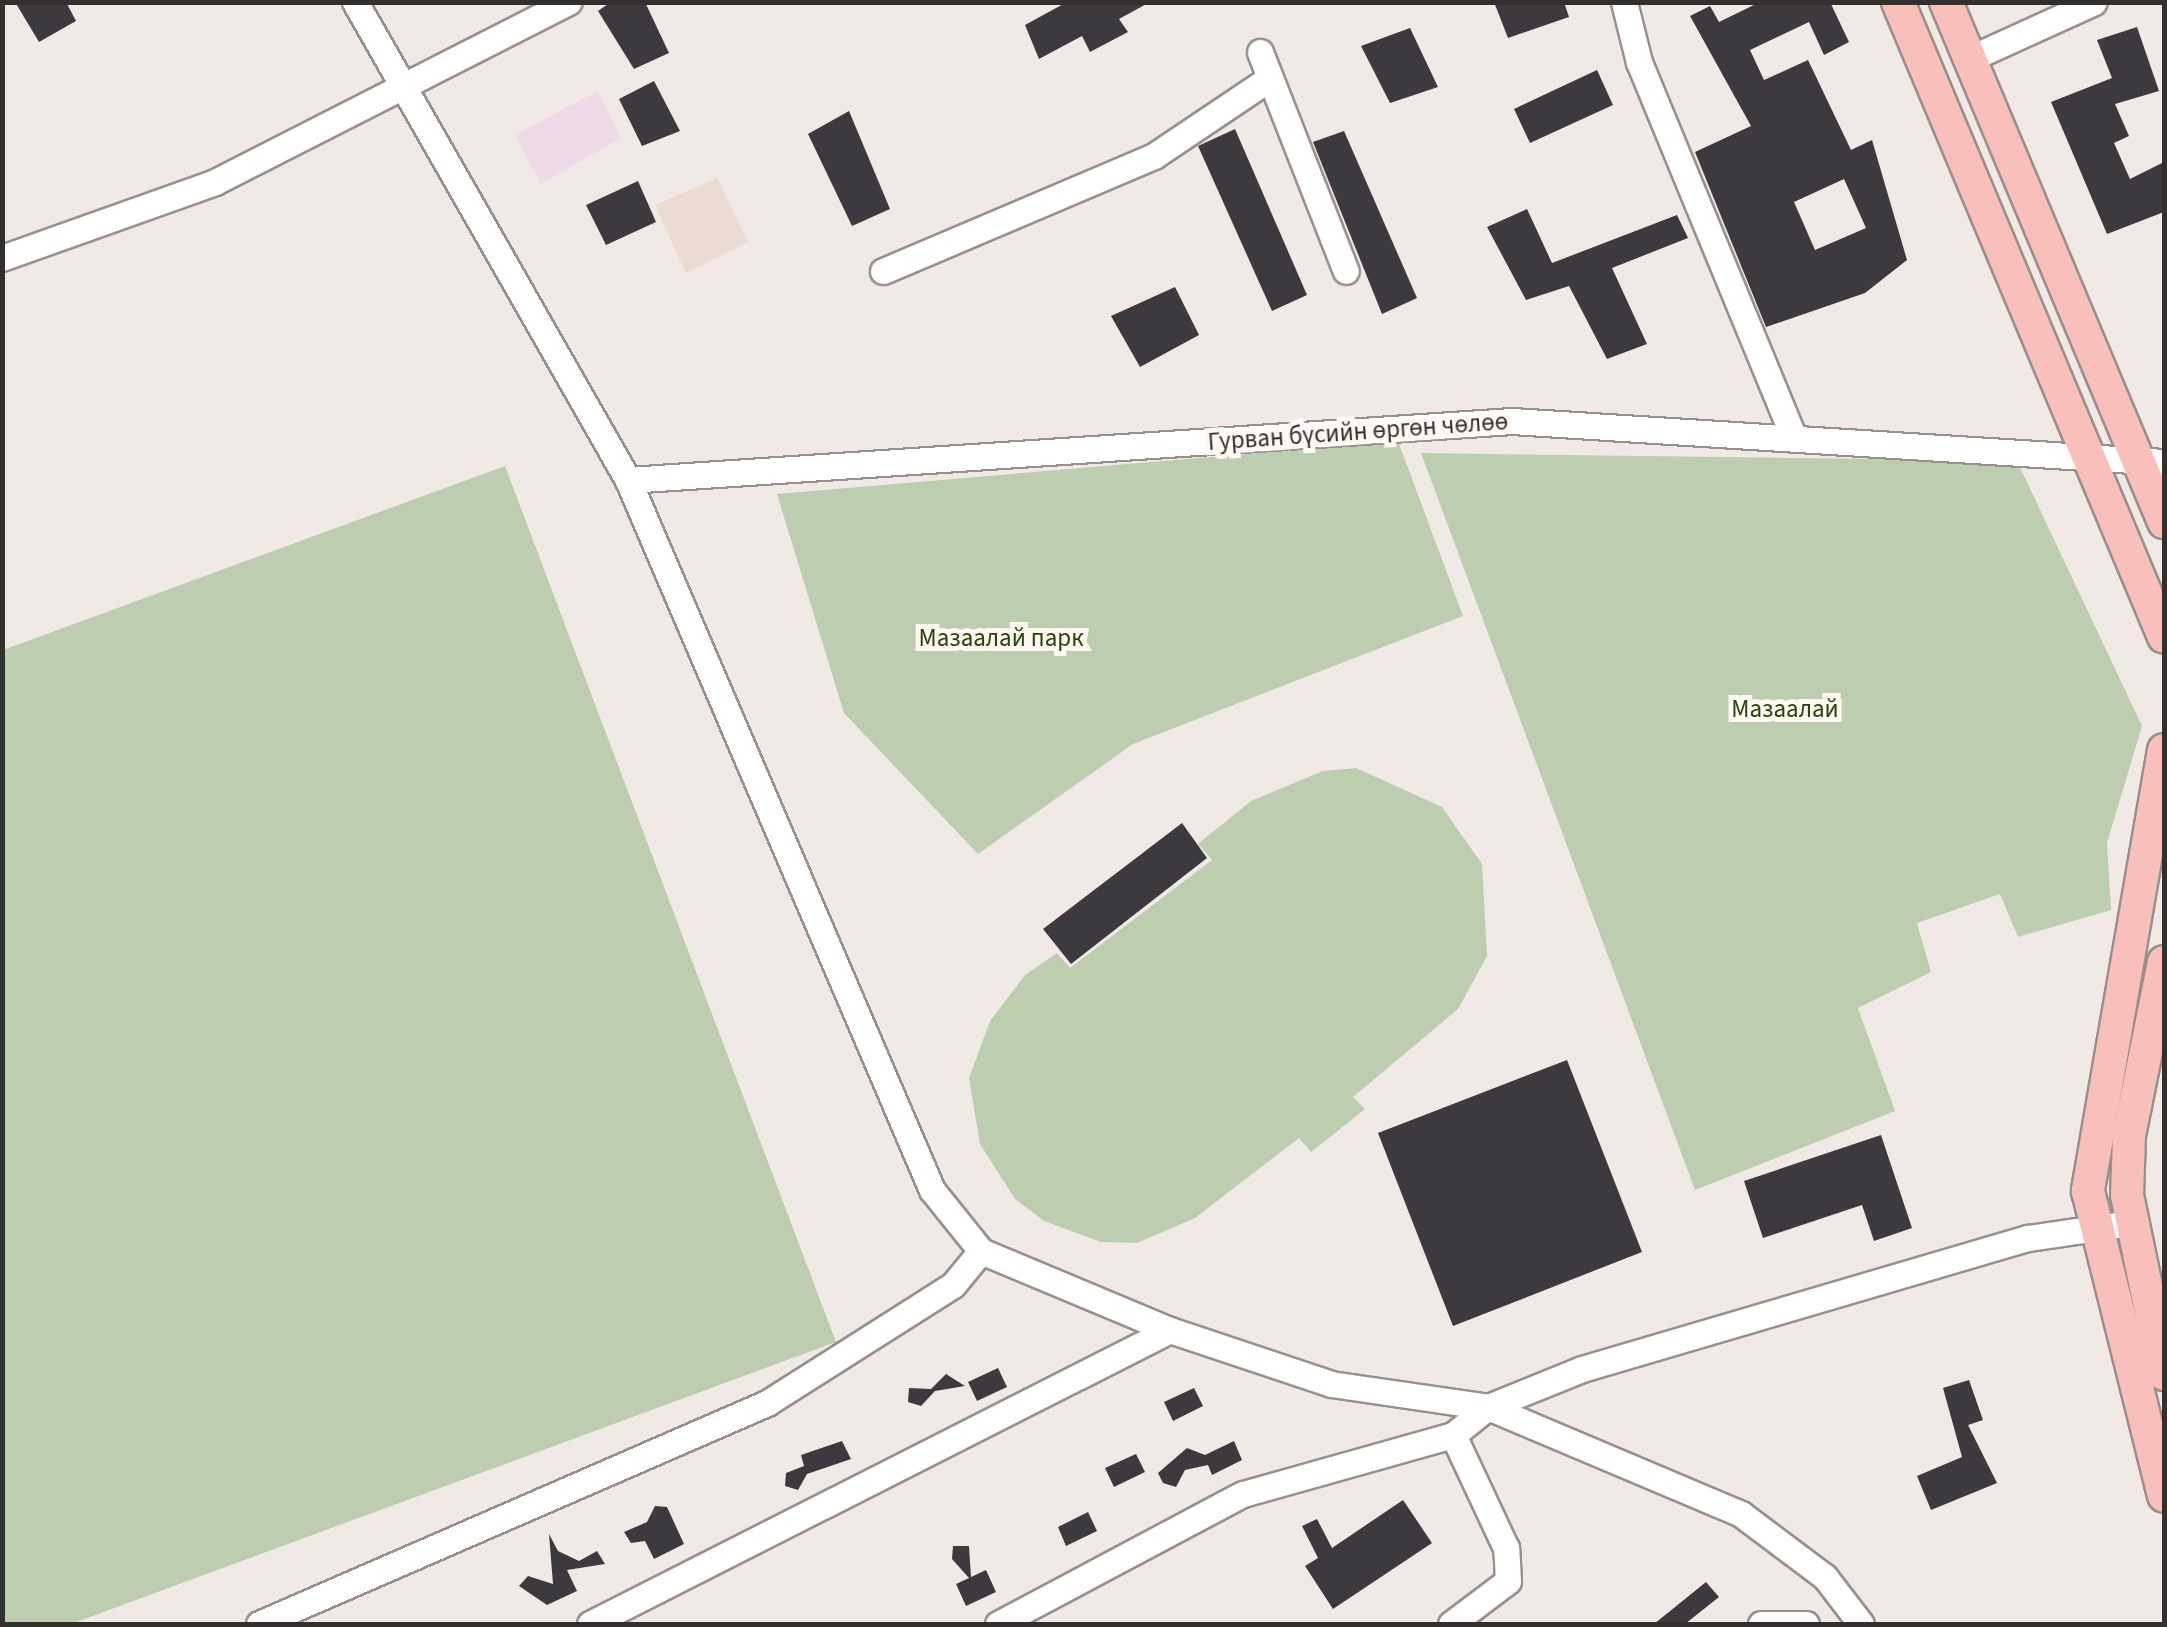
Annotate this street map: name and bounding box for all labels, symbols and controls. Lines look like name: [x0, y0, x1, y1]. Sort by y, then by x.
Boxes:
street label: Гурван бүсийн өргөн чөлөө: [1207, 407, 1509, 457]
park label: Мазаалай парк: [918, 623, 1084, 653]
park label: Мазаалай: [1731, 694, 1839, 724]

